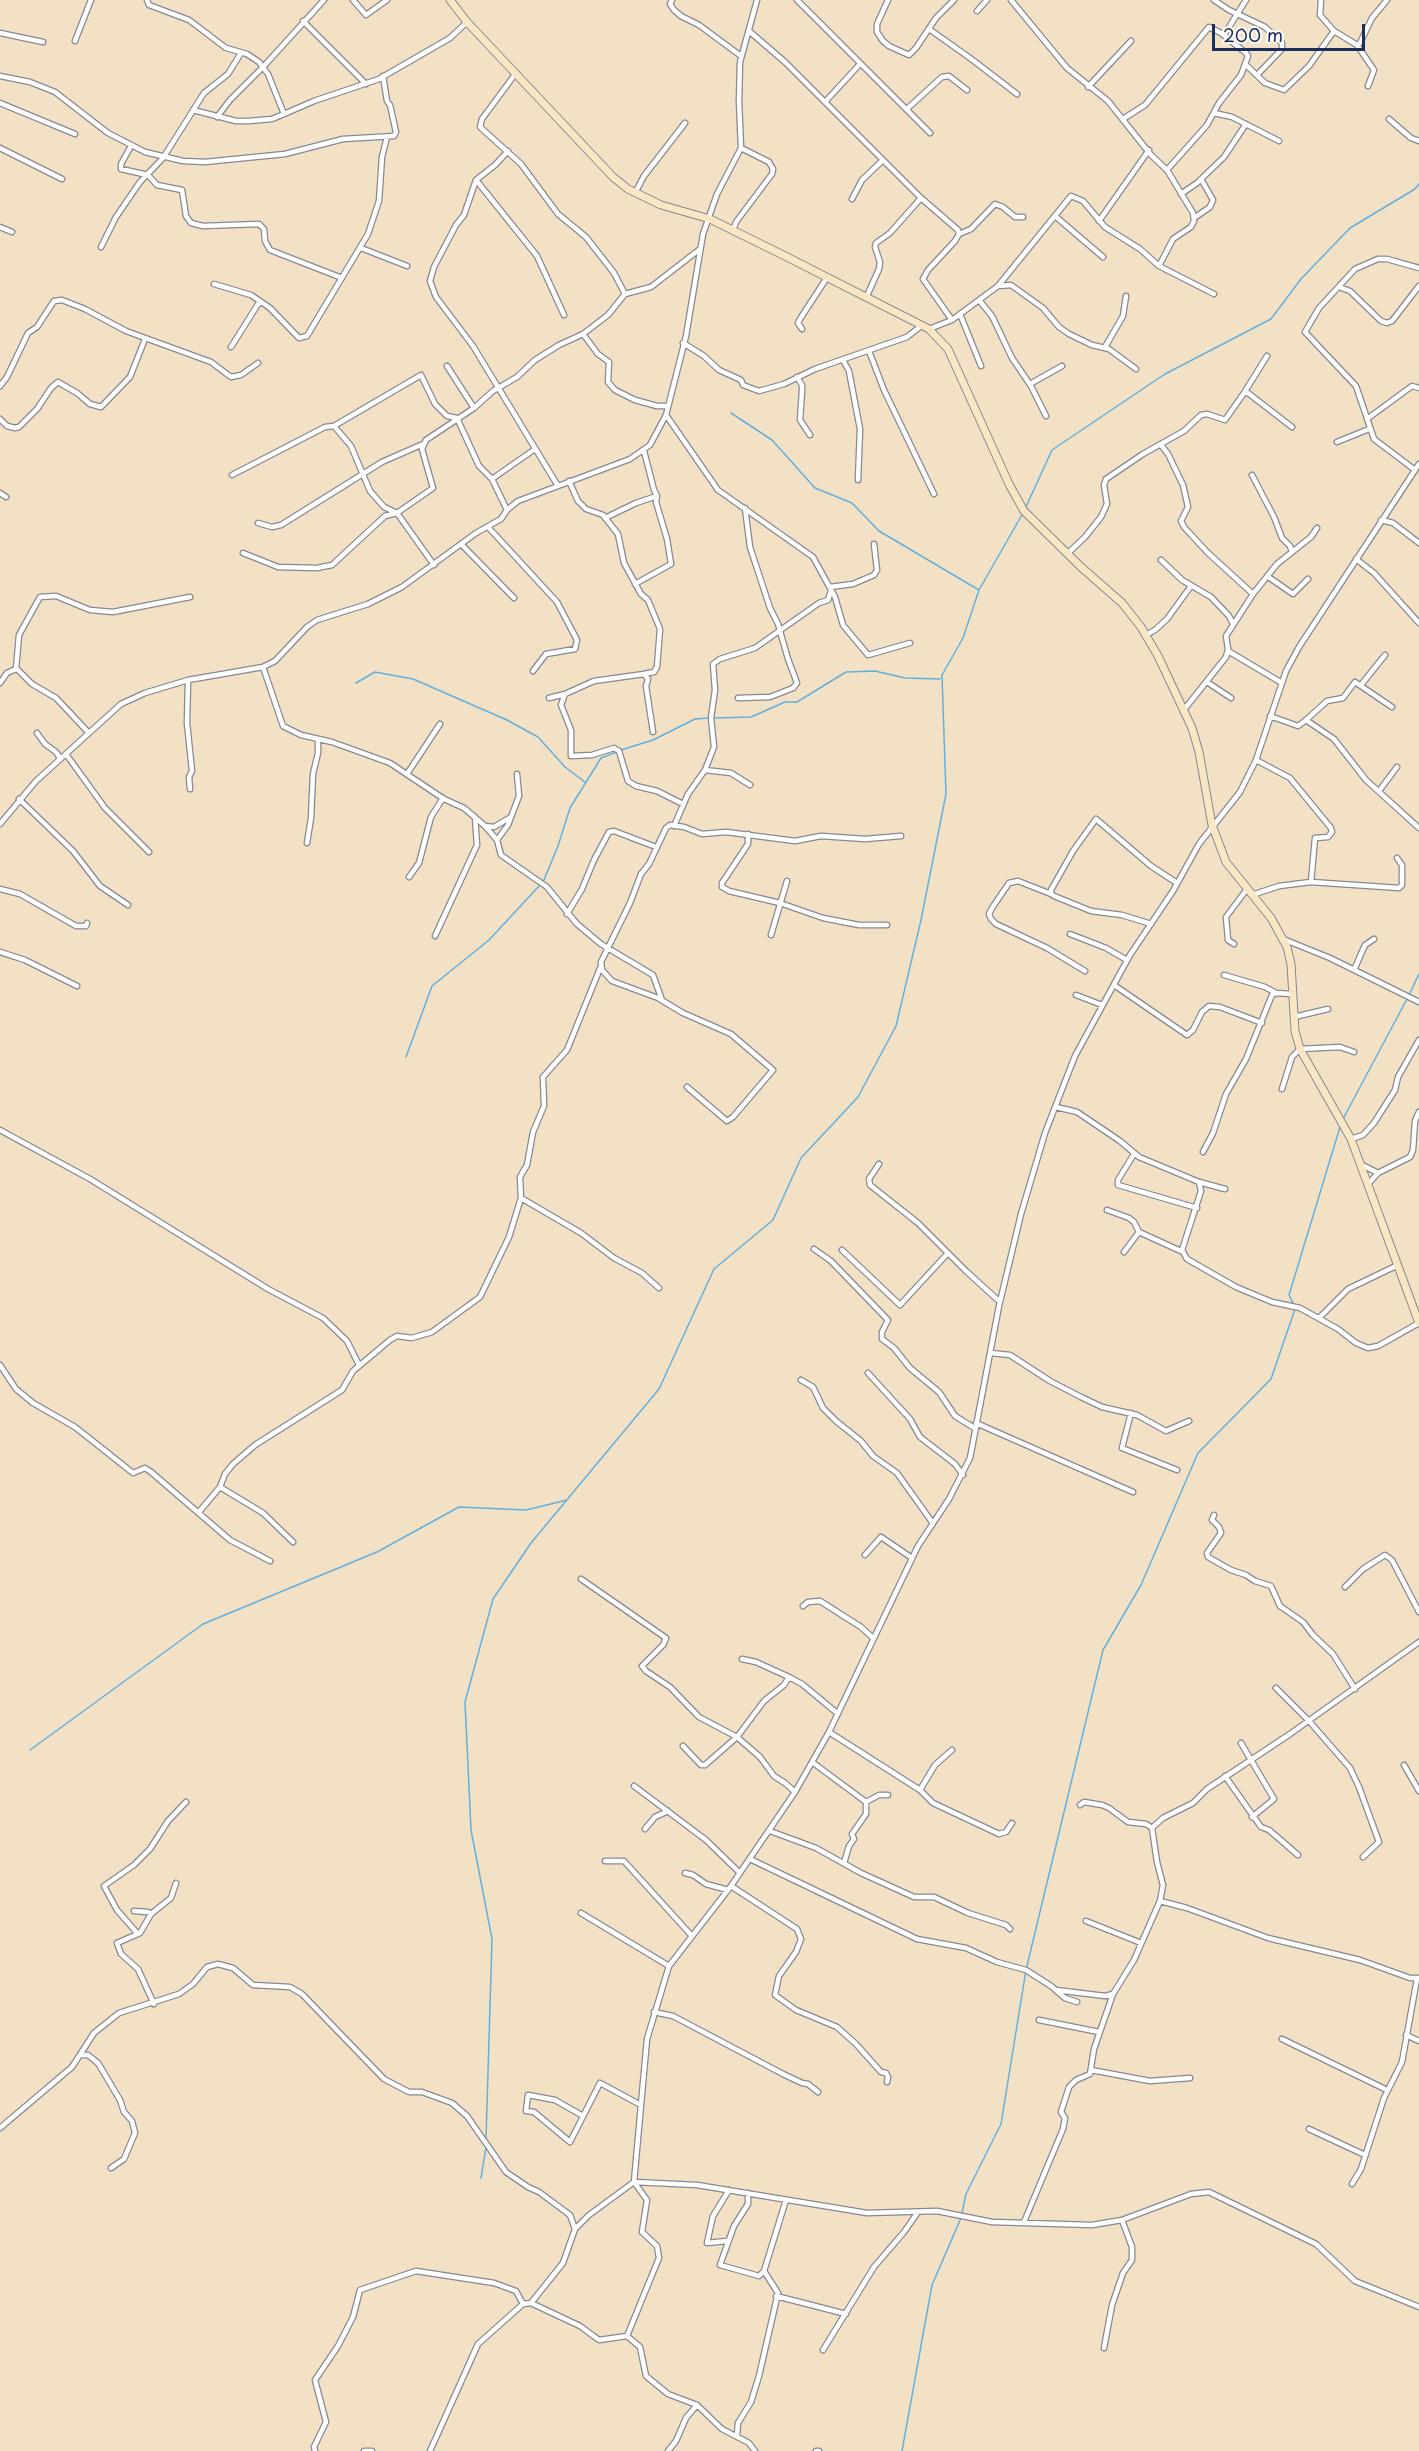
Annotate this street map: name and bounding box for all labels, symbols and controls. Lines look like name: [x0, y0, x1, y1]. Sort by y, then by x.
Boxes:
scale bar: [1215, 12, 1368, 50]
text: 200 m: [1223, 21, 1283, 48]

